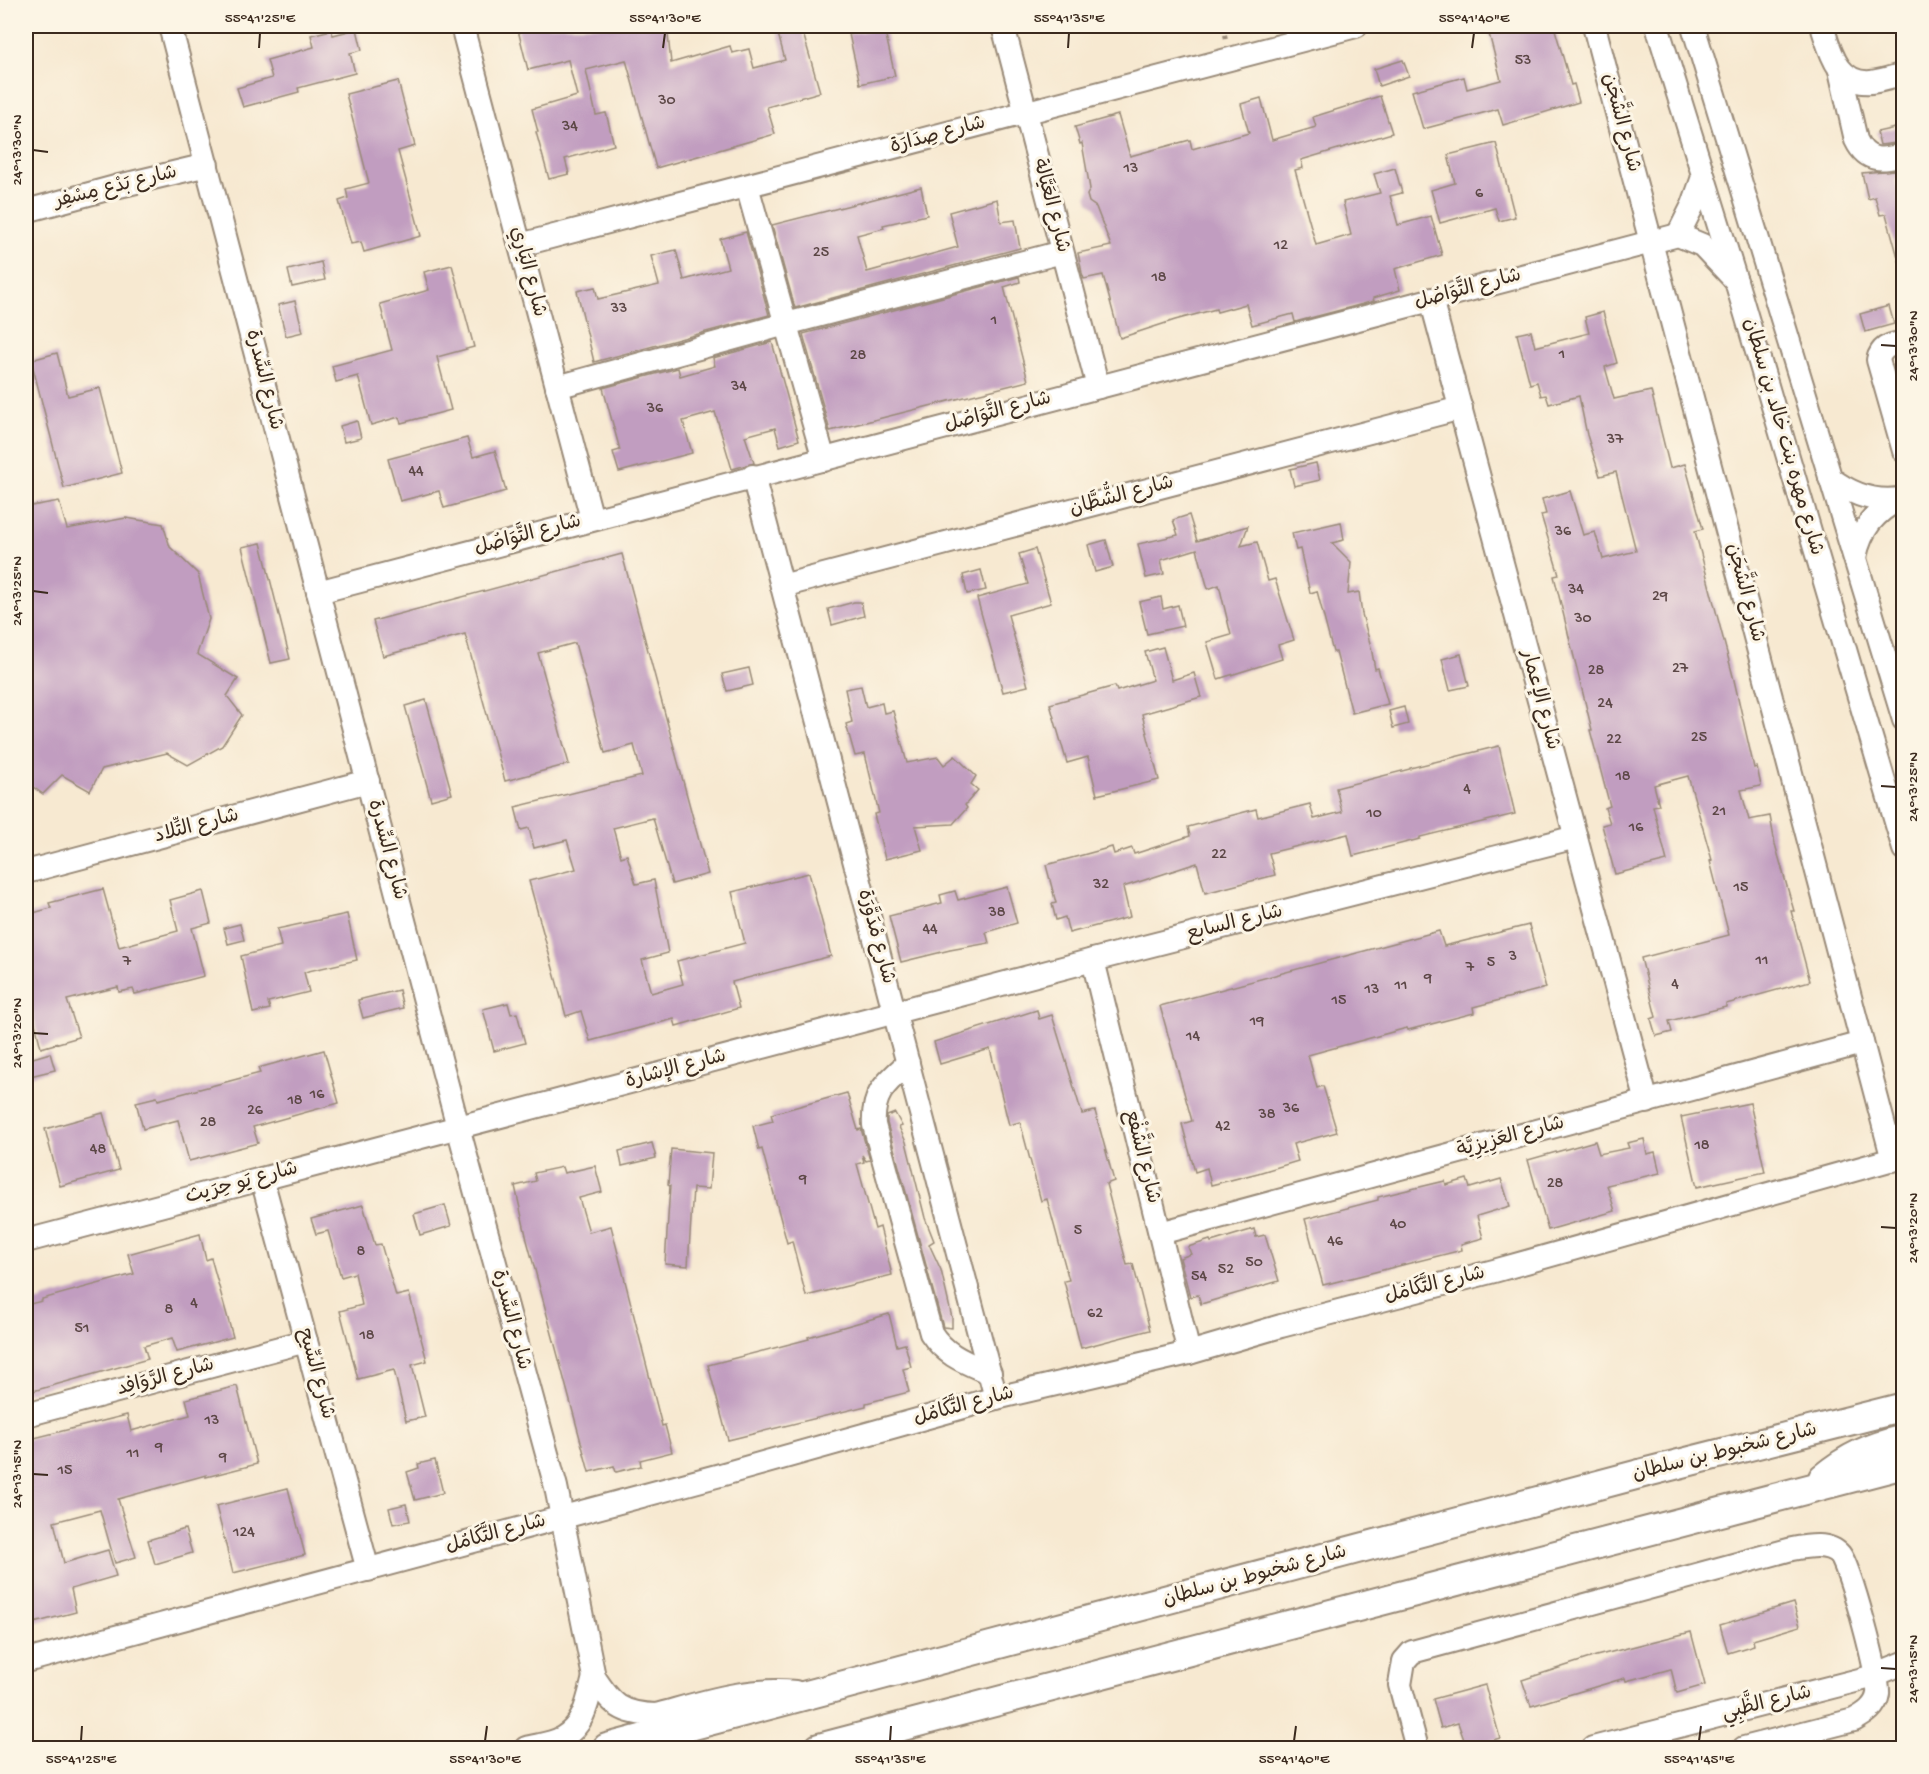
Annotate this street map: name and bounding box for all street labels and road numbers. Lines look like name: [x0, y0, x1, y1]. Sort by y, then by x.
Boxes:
street label: شارع الشَّجَن: [1596, 69, 1651, 175]
street label: شارع صِدَارَة: [888, 111, 988, 160]
street label: شارع العَيَّالة: [1026, 156, 1075, 256]
street label: شارع بَدْع مِسْفِر: [50, 161, 180, 215]
street label: شارع اليَارِي: [503, 224, 551, 320]
street label: شارع التَّوَاصُل: [1411, 260, 1524, 315]
street label: شارع مهره بنت خالد بن سلطان: [1737, 315, 1828, 558]
street label: شارع السِّدرة: [239, 327, 288, 433]
street label: شارع التَّوَاصُل: [941, 383, 1054, 438]
street label: شارع الشُّطَّان: [1065, 464, 1177, 522]
street label: شارع التَّوَاصُل: [471, 506, 584, 561]
street label: شارع الشَّجَن: [1720, 539, 1775, 645]
street label: شارع الإعمار: [1514, 646, 1564, 753]
street label: شارع السِّدرة: [362, 797, 411, 903]
street label: شارع التِّلاد: [151, 801, 242, 849]
street label: شارع مْدَوَّرَة: [851, 887, 901, 987]
street label: شارع السابع: [1184, 900, 1286, 947]
street label: شارع الإشارة: [623, 1045, 729, 1095]
street label: شارع الشَّفْع: [1118, 1106, 1170, 1206]
street label: شارع العَزِيزِيَّة: [1454, 1111, 1568, 1164]
street label: شارع يَو حِرَيث: [183, 1157, 301, 1210]
street label: شارع التَّكَامُل: [1381, 1258, 1488, 1310]
street label: شارع السِّدرة: [486, 1267, 535, 1373]
street label: شارع السِّيح: [292, 1326, 339, 1422]
street label: شارع الرَّوَافِد: [115, 1353, 217, 1402]
street label: شارع التَّكَامُل: [910, 1378, 1017, 1431]
street label: شارع شخبوط بن سلطان: [1630, 1418, 1820, 1487]
street label: شارع التَّكَامُل: [442, 1506, 549, 1559]
street label: شارع شخبوط بن سلطان: [1160, 1540, 1349, 1613]
street label: شارع الظَّبِي: [1718, 1674, 1815, 1729]

